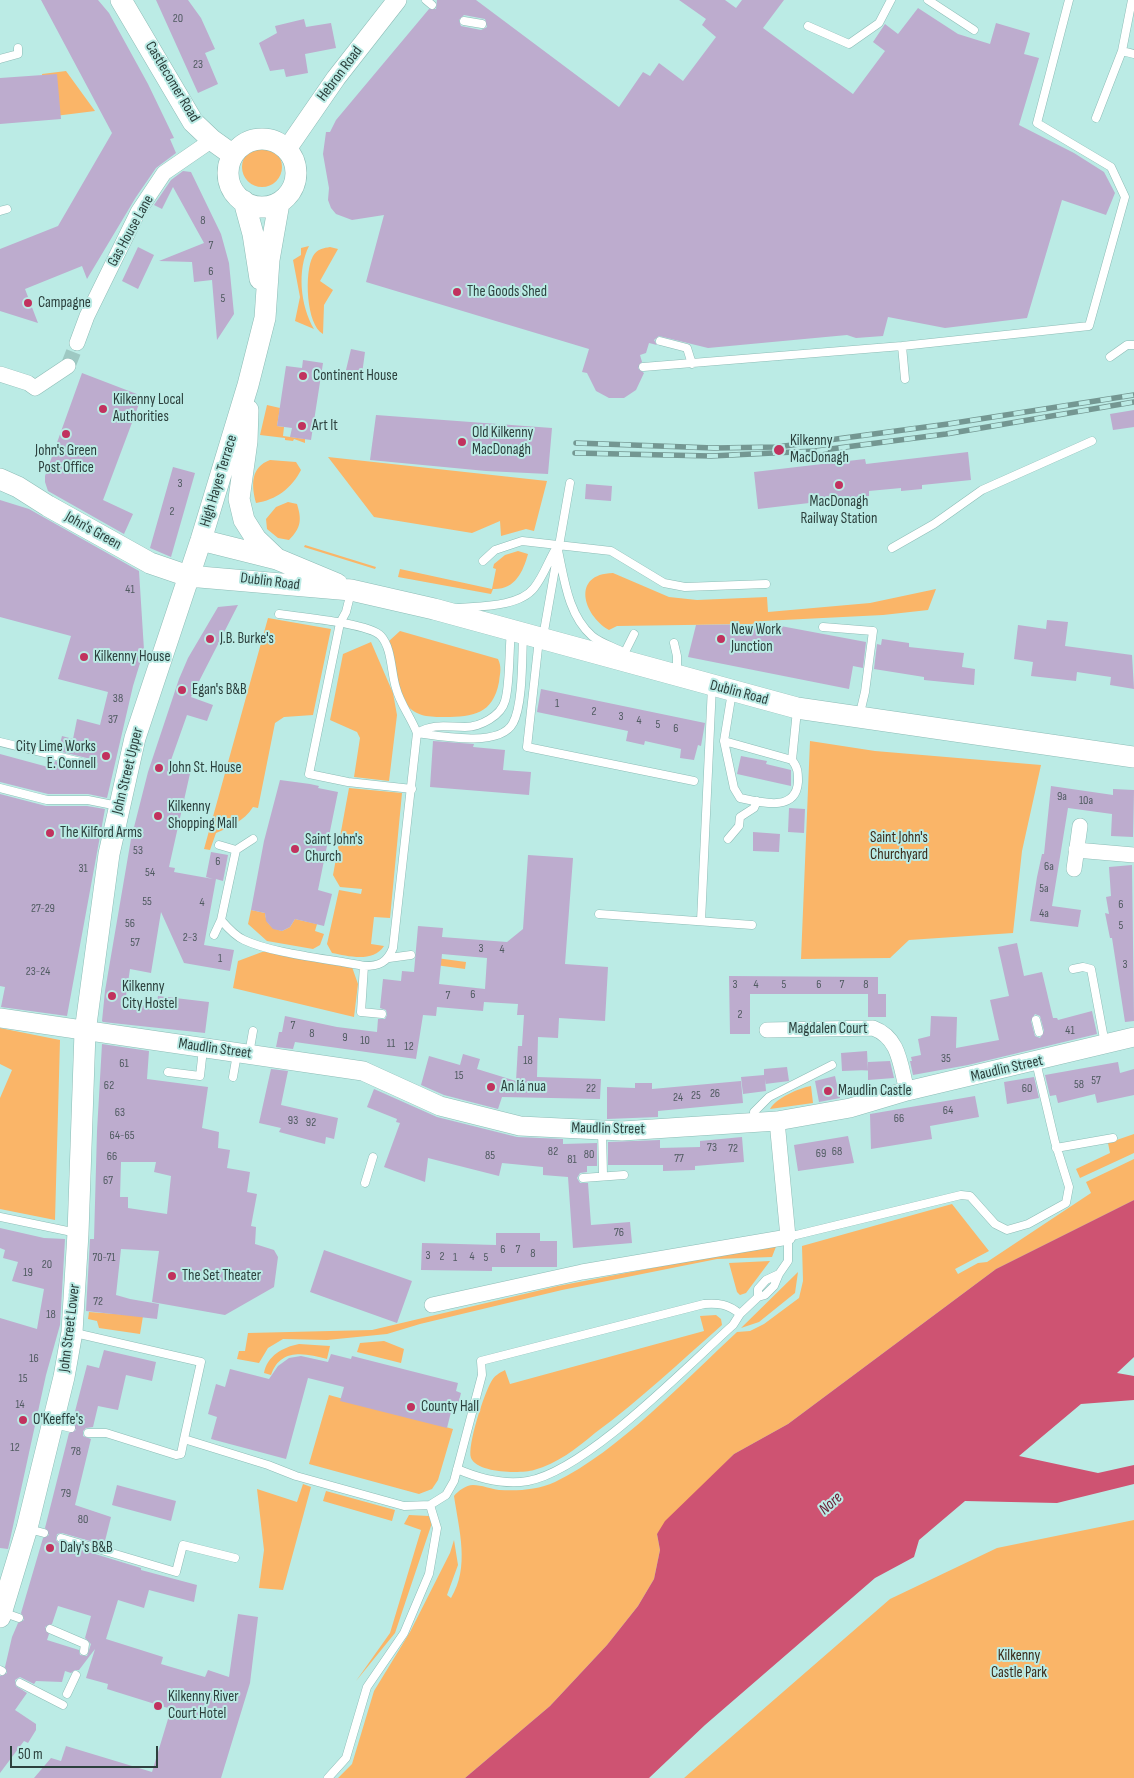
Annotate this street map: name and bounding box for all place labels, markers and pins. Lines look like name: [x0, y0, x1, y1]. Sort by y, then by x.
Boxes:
place label: The Goods Shed: [467, 283, 547, 301]
marker: The Goods Shed: [451, 286, 463, 298]
place label: Campagne: [38, 294, 91, 312]
marker: Campagne: [22, 297, 34, 309]
place label: Continent House: [313, 367, 398, 385]
marker: Continent House: [297, 370, 309, 382]
place label: Kilkenny Local Authorities: [113, 391, 184, 426]
marker: Kilkenny Local Authorities: [97, 403, 109, 415]
place label: Art It: [312, 417, 338, 435]
marker: Art It: [296, 420, 308, 432]
place label: Old Kilkenny MacDonagh: [472, 424, 533, 459]
marker: John's Green Post Office: [60, 428, 72, 440]
place label: Kilkenny MacDonagh: [790, 432, 849, 467]
marker: Old Kilkenny MacDonagh: [456, 436, 468, 448]
place label: John's Green Post Office: [35, 442, 97, 477]
marker: Kilkenny MacDonagh: [772, 443, 786, 457]
marker: MacDonagh Railway Station: [833, 479, 845, 491]
place label: MacDonagh Railway Station: [801, 493, 877, 528]
place label: New Work Junction: [731, 621, 781, 656]
place label: J.B. Burke's: [220, 630, 274, 648]
marker: J.B. Burke's: [204, 633, 216, 645]
marker: New Work Junction: [715, 633, 727, 645]
place label: Kilkenny House: [94, 648, 170, 666]
marker: Kilkenny House: [78, 651, 90, 663]
place label: Egan's B&B: [192, 681, 247, 699]
marker: Egan's B&B: [176, 684, 188, 696]
place label: City Lime Works E. Connell: [16, 738, 96, 773]
marker: City Lime Works E. Connell: [100, 750, 112, 762]
place label: John St. House: [169, 759, 241, 777]
marker: John St. House: [153, 762, 165, 774]
place label: Kilkenny Shopping Mall: [168, 798, 237, 833]
marker: Kilkenny Shopping Mall: [152, 810, 164, 822]
place label: The Kilford Arms: [60, 824, 142, 842]
marker: The Kilford Arms: [44, 827, 56, 839]
place label: Saint John's Church: [305, 831, 363, 866]
marker: Saint John's Church: [289, 843, 301, 855]
place label: Kilkenny City Hostel: [122, 978, 177, 1013]
marker: Kilkenny City Hostel: [106, 990, 118, 1002]
place label: An lá nua: [501, 1078, 546, 1096]
marker: An lá nua: [485, 1081, 497, 1093]
place label: Maudlin Castle: [838, 1082, 911, 1100]
marker: Maudlin Castle: [822, 1085, 834, 1097]
place label: The Set Theater: [182, 1267, 261, 1285]
marker: The Set Theater: [166, 1270, 178, 1282]
place label: County Hall: [421, 1398, 479, 1416]
marker: County Hall: [405, 1401, 417, 1413]
place label: O'Keeffe's: [33, 1411, 83, 1429]
marker: O'Keeffe's: [17, 1414, 29, 1426]
place label: Daly's B&B: [60, 1539, 113, 1557]
marker: Daly's B&B: [44, 1542, 56, 1554]
place label: Kilkenny River Court Hotel: [168, 1688, 239, 1723]
marker: Kilkenny River Court Hotel: [152, 1700, 164, 1712]

